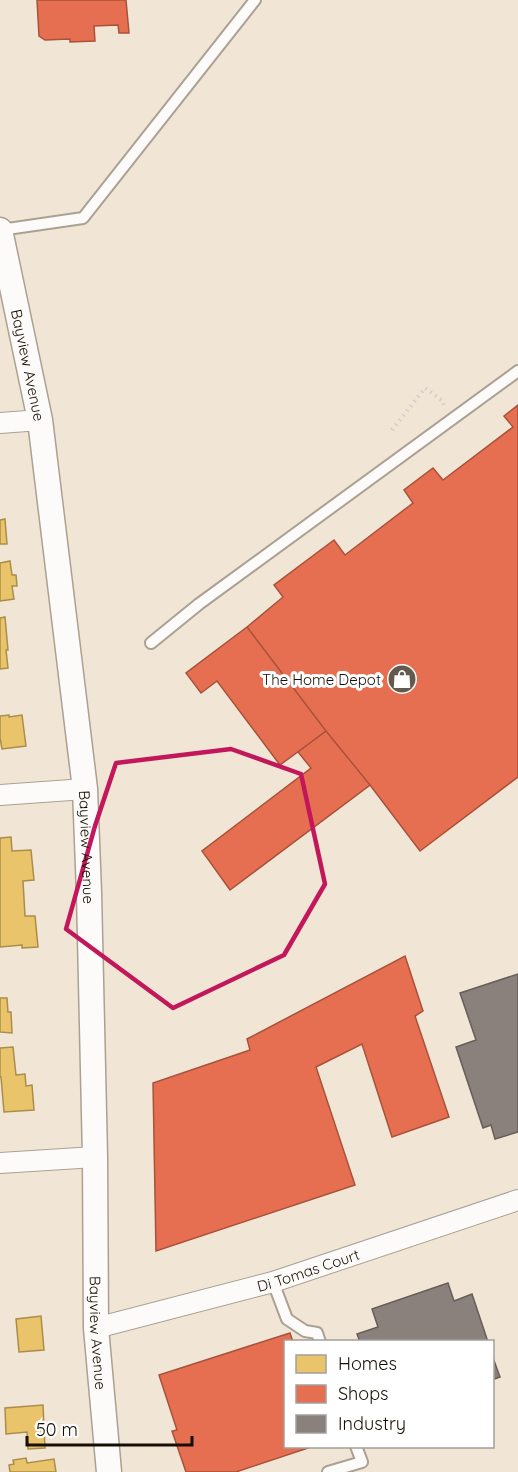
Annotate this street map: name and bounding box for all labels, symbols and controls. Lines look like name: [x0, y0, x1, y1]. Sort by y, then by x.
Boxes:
street label: Bayview Avenue: [7, 307, 49, 423]
shop icon: The Home Depot: [386, 663, 418, 695]
place label: The Home Depot: [262, 670, 381, 689]
street label: Bayview Avenue: [76, 790, 99, 904]
street label: Di Tomas Court: [255, 1244, 362, 1295]
street label: Bayview Avenue: [86, 1276, 111, 1390]
legend: [284, 1340, 494, 1448]
text: Homes: [338, 1352, 397, 1375]
text: Shops: [338, 1382, 389, 1405]
scale bar: [27, 1409, 192, 1447]
text: Industry: [338, 1412, 406, 1435]
text: 50 m: [36, 1418, 78, 1441]

